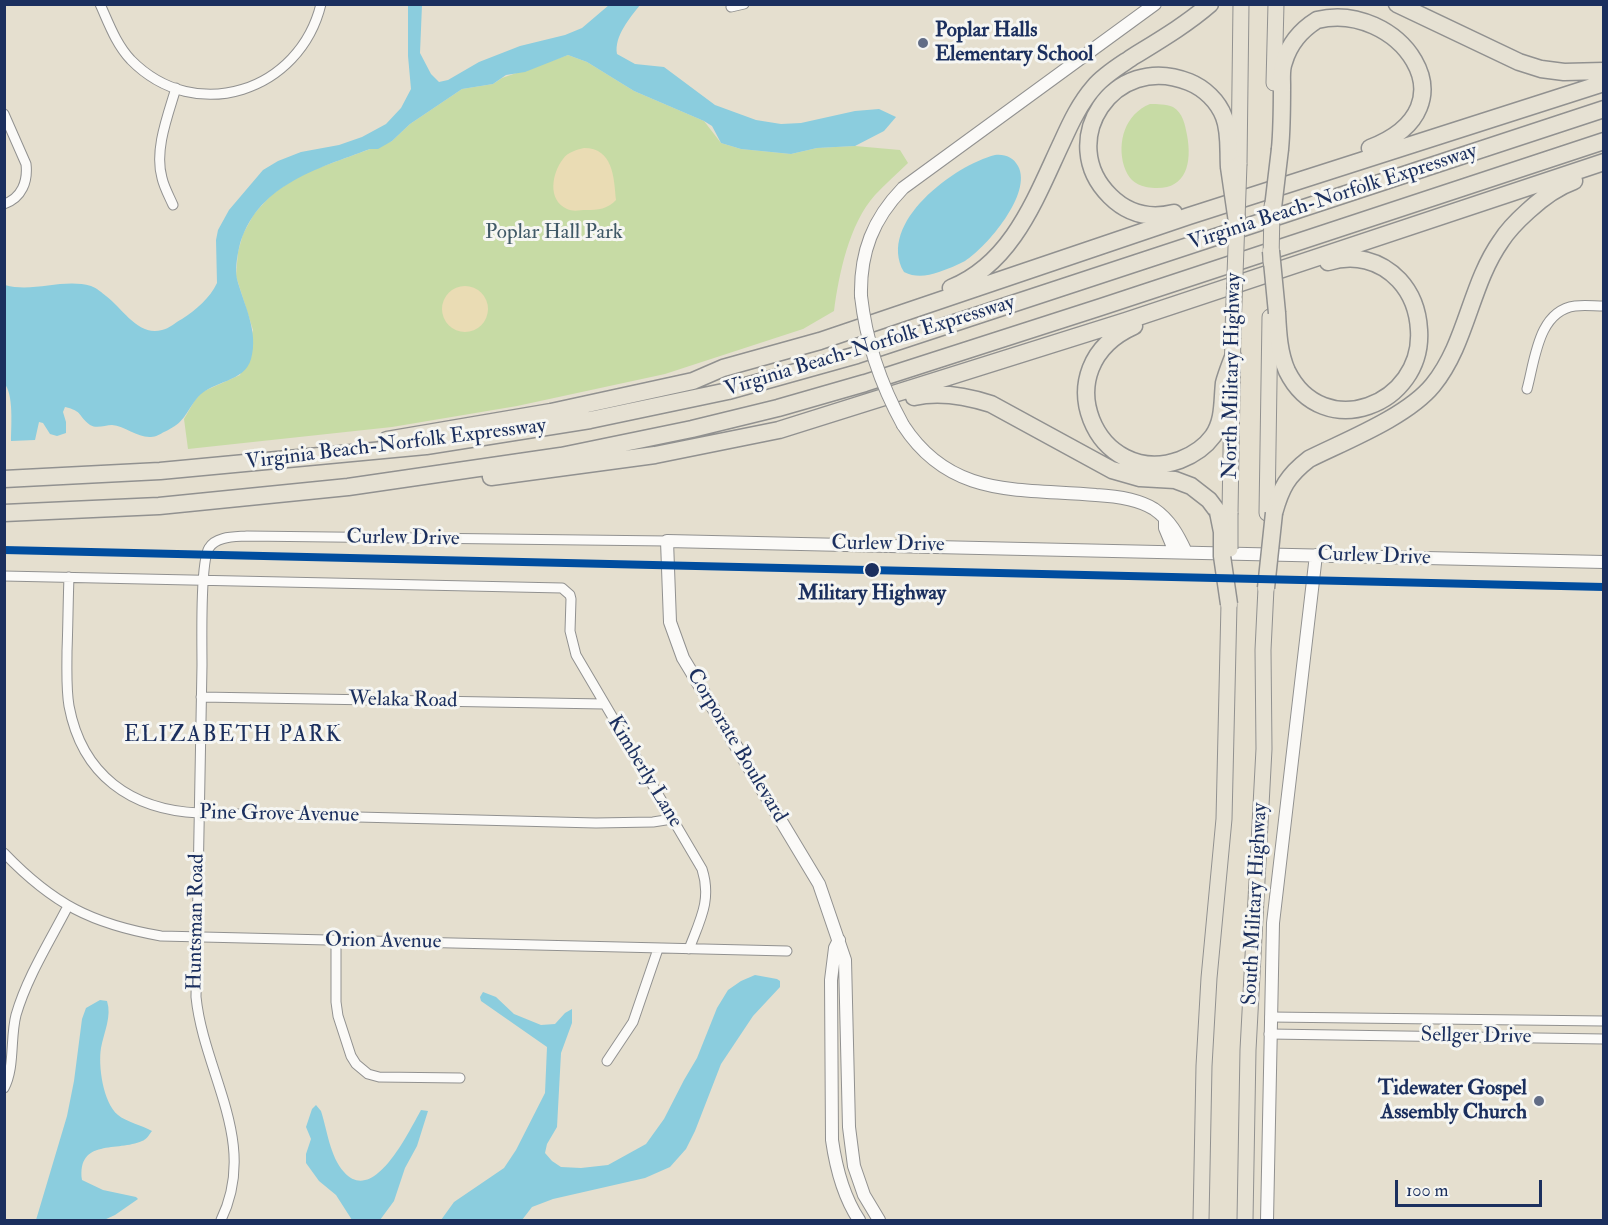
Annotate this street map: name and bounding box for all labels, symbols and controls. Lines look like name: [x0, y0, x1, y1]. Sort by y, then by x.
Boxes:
place label: Poplar Halls Elementary School: [935, 18, 1093, 68]
marker: Poplar Halls Elementary School: [916, 36, 930, 50]
street label: Virginia Beach-Norfolk Expressway: [1185, 139, 1481, 257]
park label: Poplar Hall Park: [485, 220, 623, 246]
street label: North Military Highway: [1219, 273, 1247, 479]
street label: Virginia Beach-Norfolk Expressway: [722, 291, 1018, 403]
street label: Virginia Beach-Norfolk Expressway: [244, 414, 548, 476]
street label: Curlew Drive: [346, 525, 460, 553]
street label: Curlew Drive: [831, 531, 945, 559]
street label: Curlew Drive: [1317, 542, 1431, 572]
marker: Military Highway: [863, 561, 881, 579]
place label: Military Highway: [798, 581, 946, 607]
street label: Corporate Boulevard: [680, 665, 792, 827]
street label: Welaka Road: [348, 687, 458, 715]
street label: Kimberly Lane: [601, 712, 687, 832]
district label: ELIZABETH PARK: [124, 723, 342, 749]
street label: Pine Grove Avenue: [199, 801, 359, 829]
street label: South Military Highway: [1238, 802, 1274, 1006]
street label: Huntsman Road: [183, 853, 211, 991]
street label: Orion Avenue: [325, 928, 441, 956]
street label: Sellger Drive: [1420, 1023, 1532, 1051]
place label: Tidewater Gospel Assembly Church: [1378, 1076, 1527, 1126]
marker: Tidewater Gospel Assembly Church: [1532, 1094, 1546, 1108]
scale bar: [1398, 1168, 1545, 1206]
text: 100 m: [1406, 1179, 1449, 1202]

